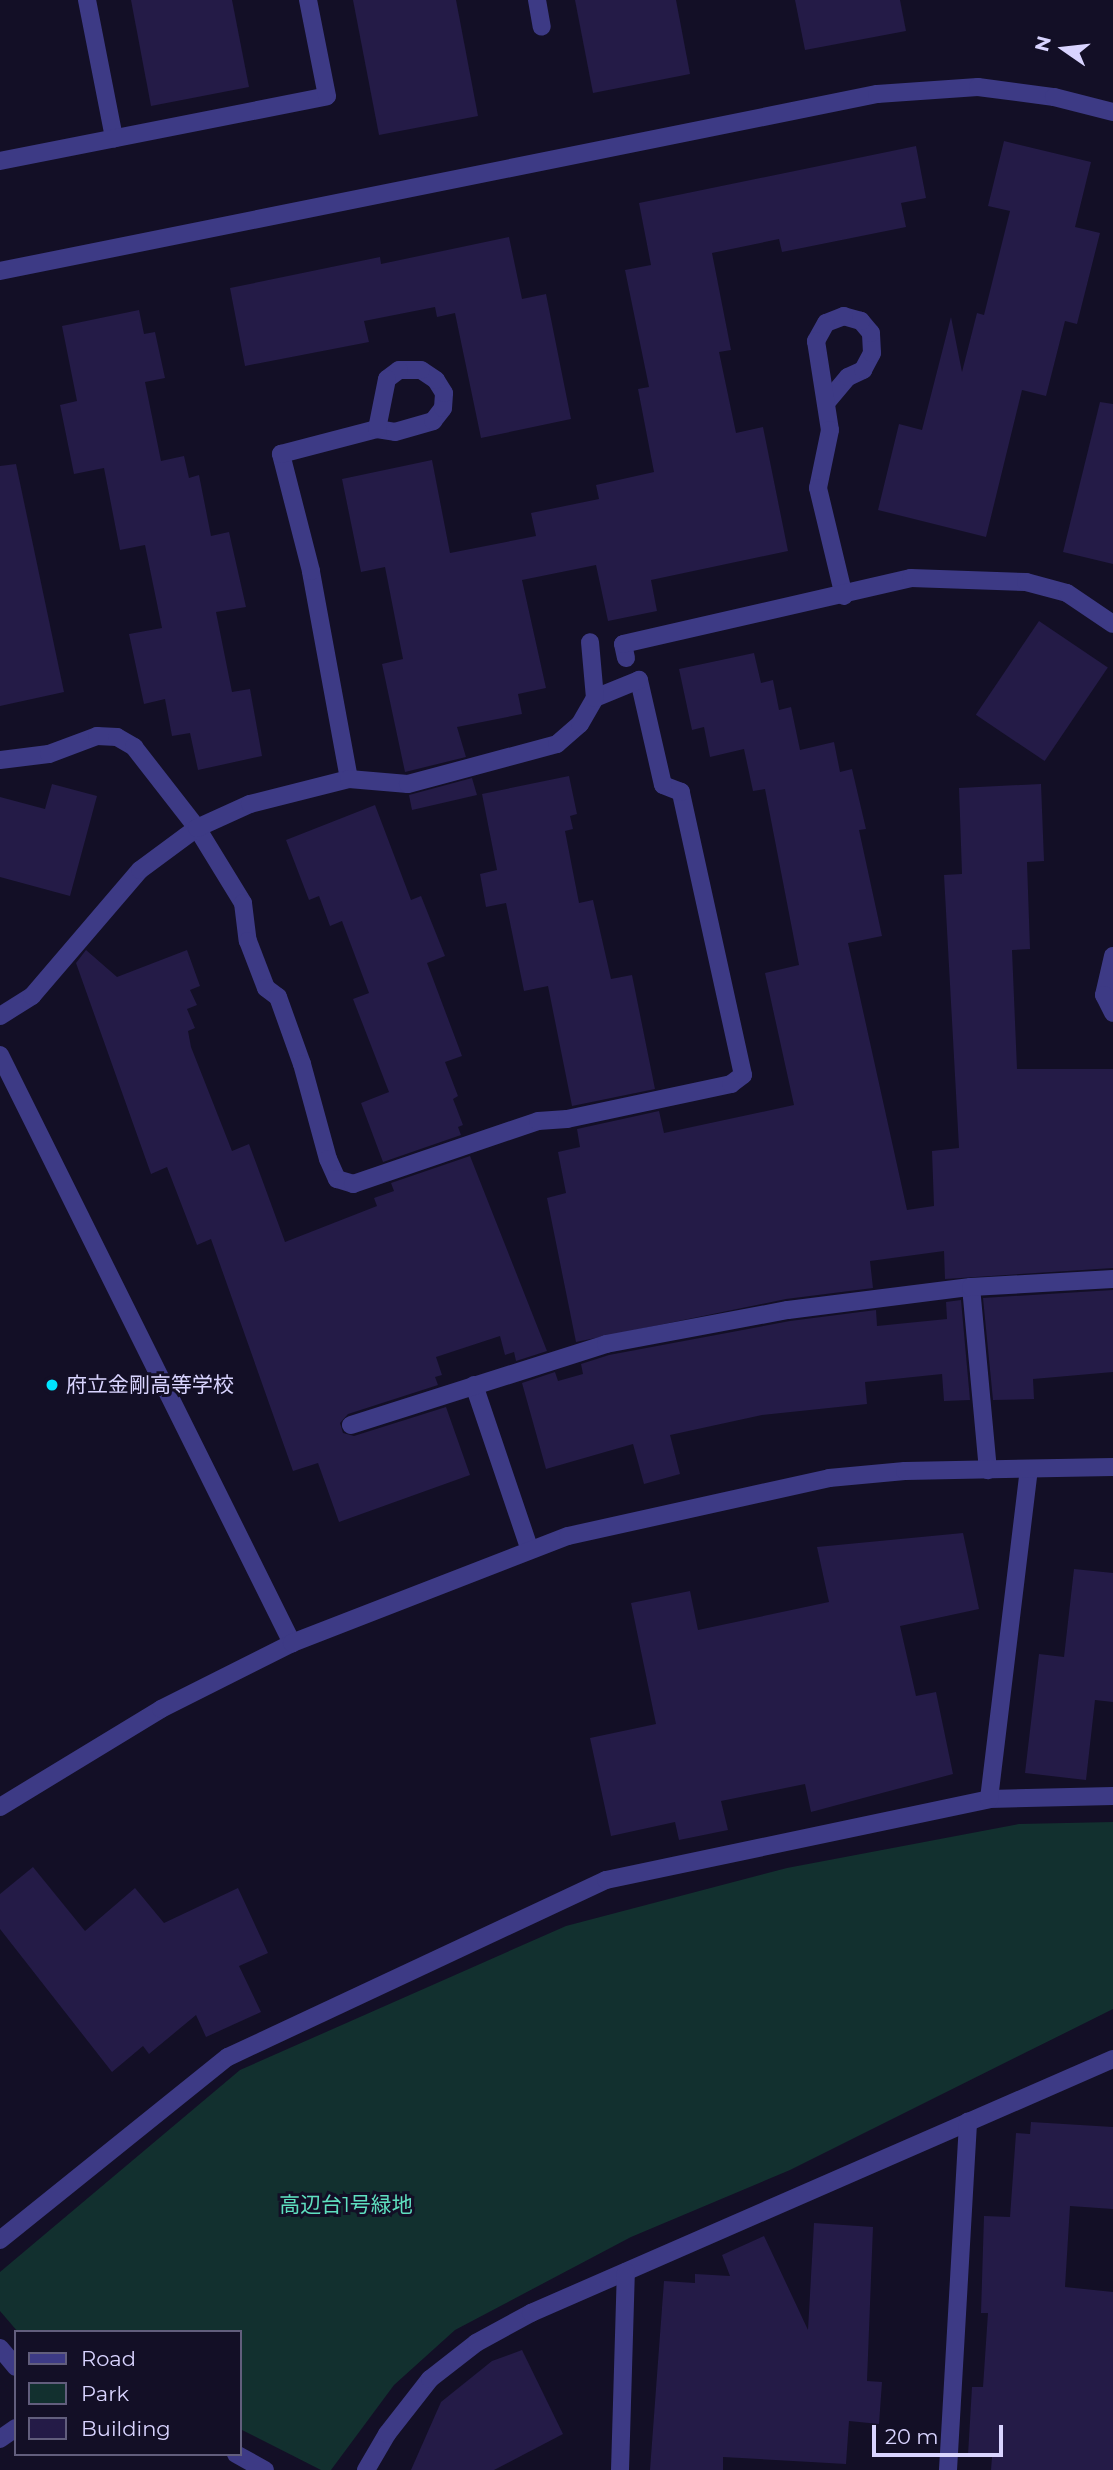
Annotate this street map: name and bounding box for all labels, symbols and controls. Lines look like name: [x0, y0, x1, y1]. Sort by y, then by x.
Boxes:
north arrow: [1029, 14, 1099, 84]
text: N: [1030, 34, 1056, 54]
place label: 府立金剛高等学校: [66, 1372, 234, 1398]
marker: 府立金剛高等学校: [44, 1377, 60, 1393]
park label: 高辺台1号緑地: [279, 2192, 413, 2218]
legend: [14, 2330, 242, 2456]
text: Road: [81, 2346, 136, 2371]
text: Park: [81, 2381, 129, 2406]
scale bar: [875, 2410, 1006, 2454]
text: Building: [81, 2416, 171, 2441]
text: 20 m: [885, 2424, 939, 2449]

